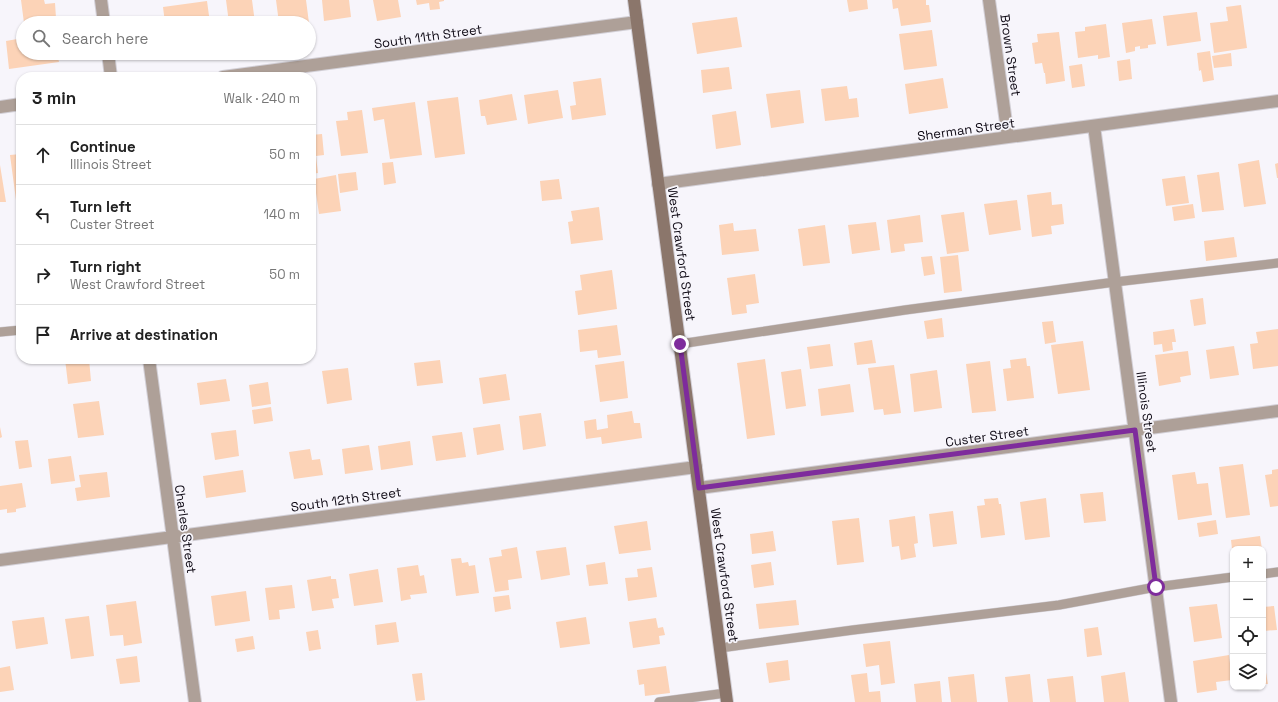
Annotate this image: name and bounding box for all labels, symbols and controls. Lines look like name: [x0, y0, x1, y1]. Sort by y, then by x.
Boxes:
street label: Brown Street: [996, 13, 1025, 97]
search box: [16, 16, 316, 60]
street label: South 11th Street: [373, 20, 483, 53]
icon: search: [30, 27, 52, 49]
text: Search here: [62, 29, 148, 48]
text: 3 min: [32, 87, 76, 109]
text: Walk · 240 m: [224, 90, 300, 107]
street label: Sherman Street: [916, 114, 1016, 145]
text: Continue: [70, 137, 136, 156]
icon: ahead: [32, 144, 54, 166]
text: 50 m: [269, 146, 300, 163]
text: Illinois Street: [70, 156, 152, 173]
street label: West Crawford Street: [664, 186, 699, 322]
text: Turn left: [70, 197, 132, 216]
icon: left: [32, 204, 54, 226]
text: 140 m: [264, 206, 300, 223]
text: Custer Street: [70, 216, 154, 233]
text: Turn right: [70, 257, 141, 276]
icon: right: [32, 264, 54, 286]
text: 50 m: [269, 266, 300, 283]
text: West Crawford Street: [70, 276, 205, 293]
icon: arrive: [32, 324, 54, 346]
text: Arrive at destination: [70, 325, 218, 344]
route end: [671, 335, 689, 353]
street label: Illinois Street: [1132, 370, 1161, 454]
street label: Custer Street: [944, 422, 1030, 451]
street label: South 12th Street: [290, 483, 402, 516]
street label: Charles Street: [171, 484, 200, 575]
street label: West Crawford Street: [707, 507, 742, 643]
map controls: [1230, 546, 1266, 690]
button: +: [1230, 546, 1266, 582]
route start: [1147, 578, 1165, 596]
button: −: [1230, 582, 1266, 618]
button: locate: [1230, 618, 1266, 654]
button: layers: [1230, 654, 1266, 690]

